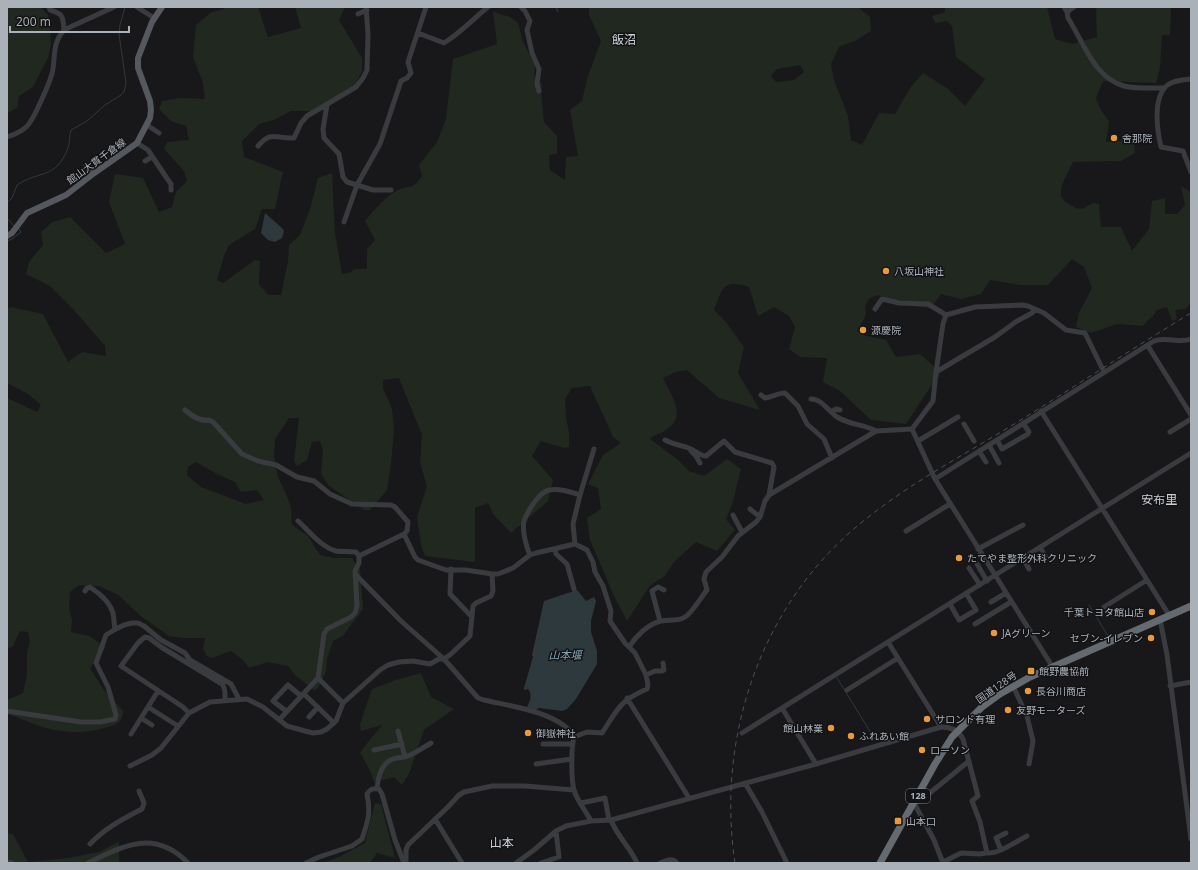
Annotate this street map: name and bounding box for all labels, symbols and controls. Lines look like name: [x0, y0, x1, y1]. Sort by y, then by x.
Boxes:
scale bar: [10, 8, 129, 34]
text: 200 m: [16, 13, 51, 30]
district label: 飯沼: [612, 31, 636, 48]
place label: 舎那院: [1122, 131, 1152, 145]
marker: 舎那院: [1109, 133, 1119, 143]
street label: 館山大貫千倉線: [64, 135, 128, 187]
place label: 八坂山神社: [894, 264, 944, 278]
marker: 八坂山神社: [881, 266, 891, 276]
place label: 源慶院: [871, 323, 901, 337]
marker: 源慶院: [858, 325, 868, 335]
district label: 安布里: [1141, 491, 1177, 508]
place label: たてやま整形外科クリニック: [967, 551, 1097, 565]
marker: たてやま整形外科クリニック: [954, 553, 964, 563]
place label: 千葉トヨタ館山店: [1064, 605, 1144, 619]
marker: 千葉トヨタ館山店: [1147, 607, 1157, 617]
place label: JAグリーン: [1001, 626, 1051, 640]
marker: JAグリーン: [989, 628, 999, 638]
place label: セブン-イレブン: [1070, 631, 1143, 645]
marker: セブン-イレブン: [1146, 633, 1156, 643]
water label: 山本堰: [549, 647, 583, 662]
place label: 館野農協前: [1039, 664, 1089, 678]
marker: 館野農協前: [1026, 666, 1036, 676]
street label: 国道128号: [973, 668, 1019, 706]
place label: 長谷川商店: [1036, 684, 1086, 698]
marker: 長谷川商店: [1023, 686, 1033, 696]
place label: 友野モーターズ: [1016, 703, 1086, 717]
marker: 友野モーターズ: [1003, 705, 1013, 715]
place label: サロンド有理: [935, 712, 995, 726]
marker: サロンド有理: [922, 714, 932, 724]
place label: 館山林業: [783, 721, 823, 735]
marker: 館山林業: [826, 723, 836, 733]
place label: 御嶽神社: [536, 726, 576, 740]
marker: 御嶽神社: [523, 728, 533, 738]
place label: ふれあい館: [859, 729, 909, 743]
marker: ふれあい館: [846, 731, 856, 741]
place label: ローソン: [930, 743, 970, 757]
marker: ローソン: [917, 745, 927, 755]
road number: 128: [906, 789, 930, 803]
place label: 山本口: [906, 814, 936, 828]
marker: 山本口: [893, 816, 903, 826]
district label: 山本: [490, 834, 514, 851]

